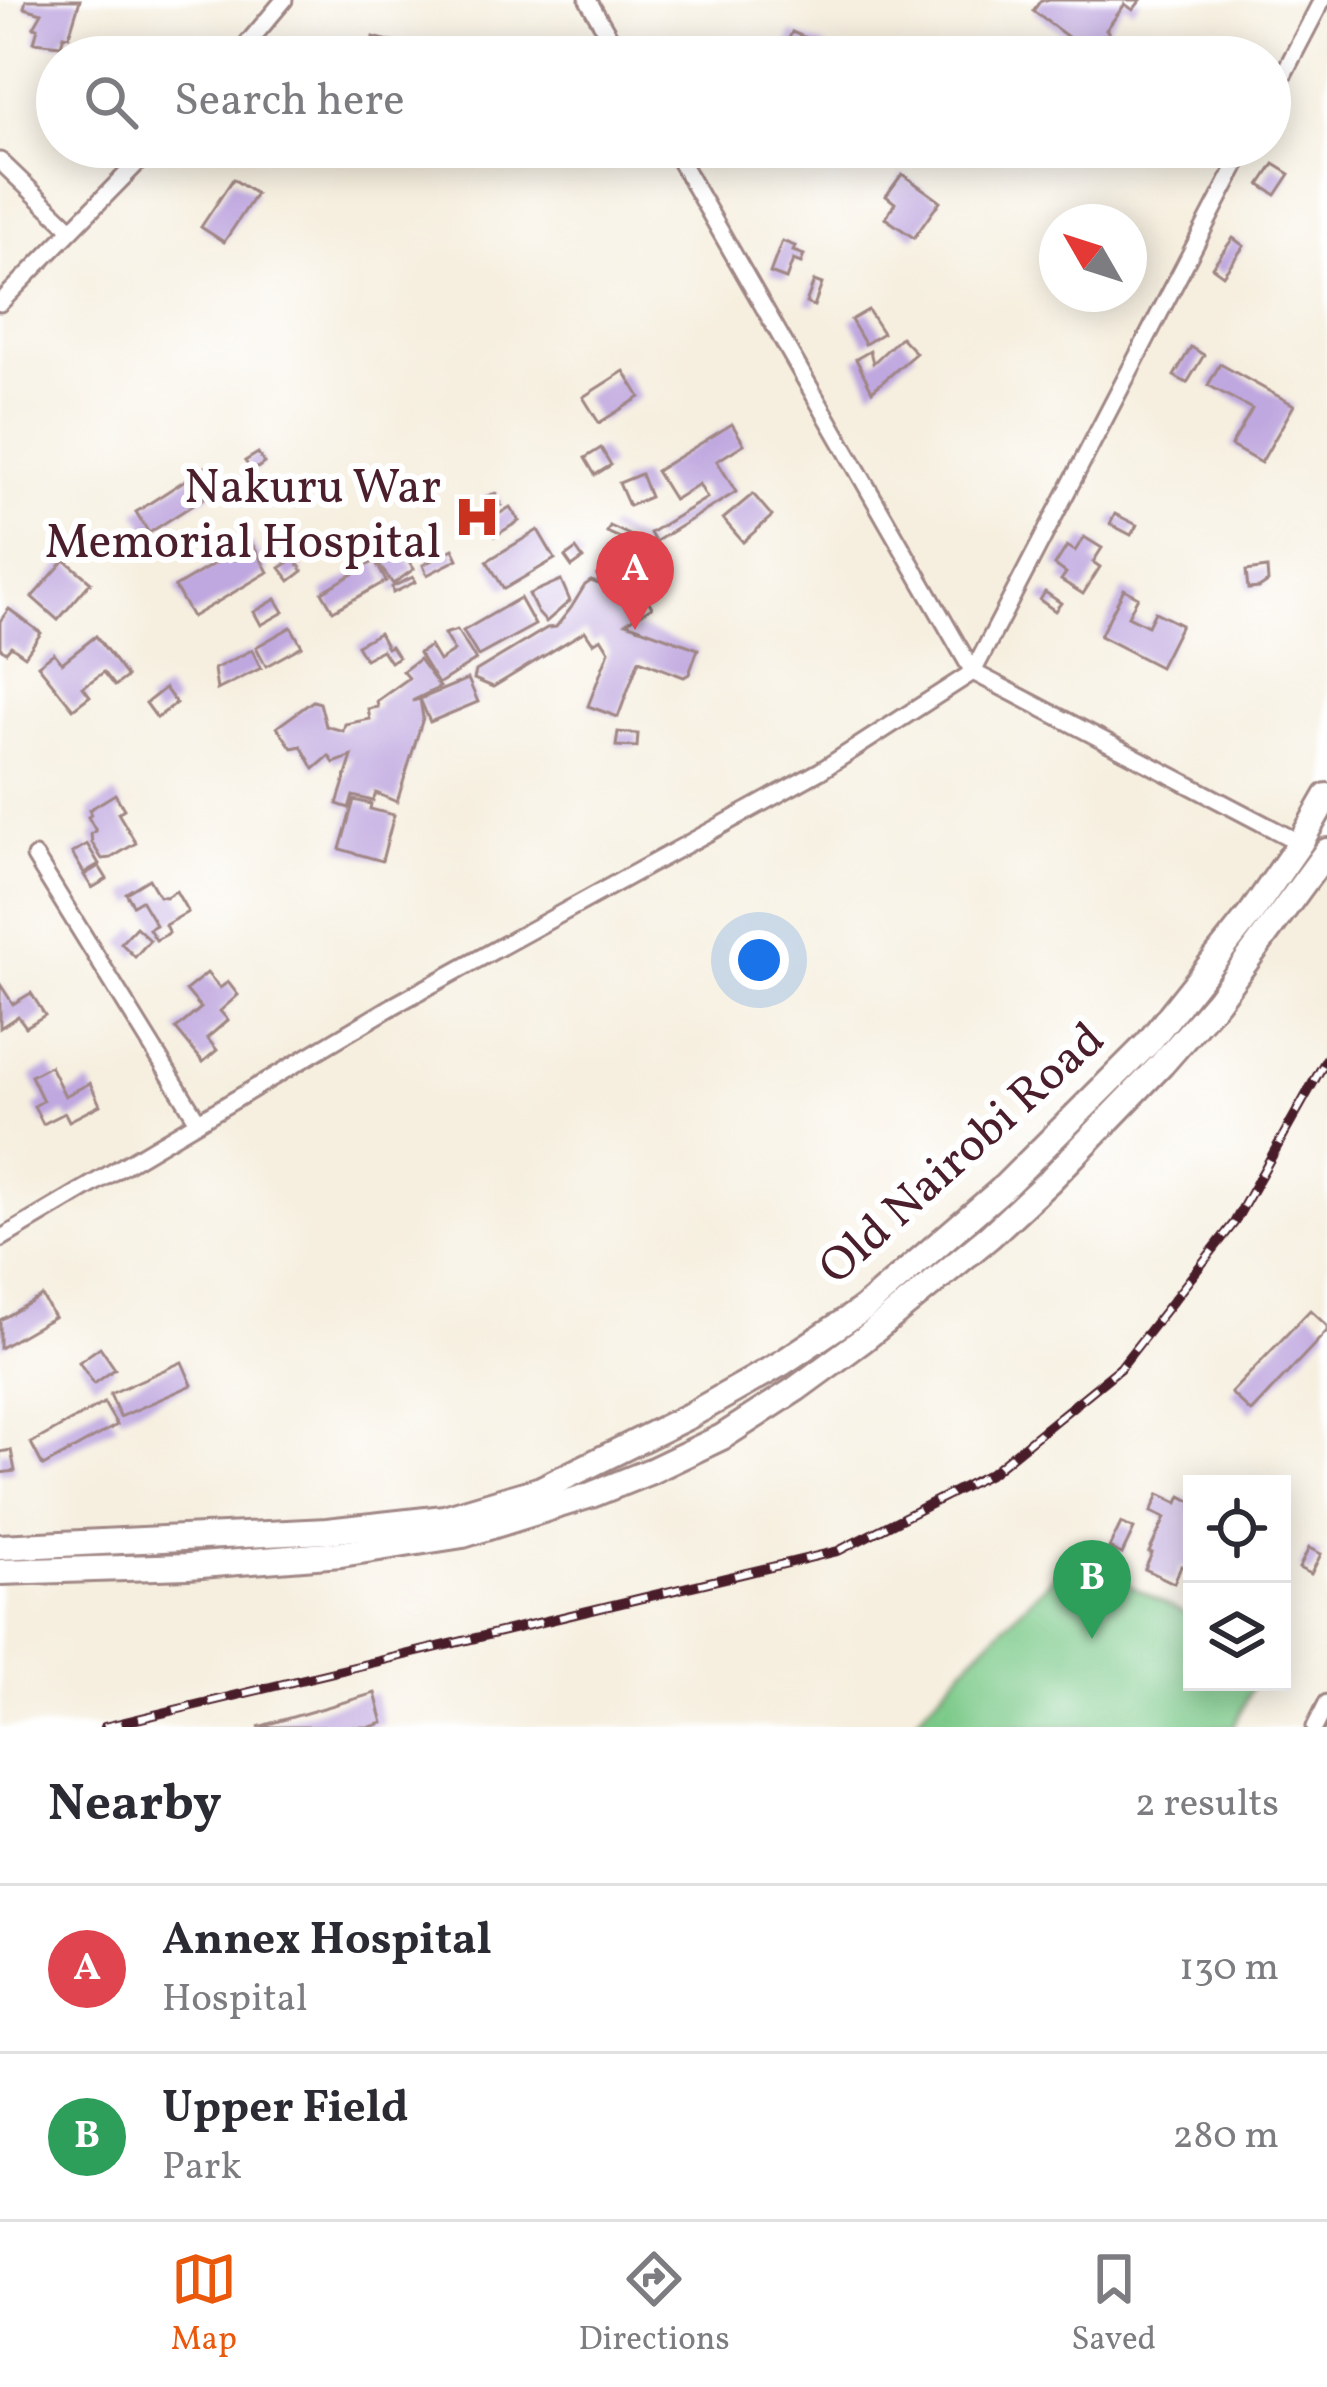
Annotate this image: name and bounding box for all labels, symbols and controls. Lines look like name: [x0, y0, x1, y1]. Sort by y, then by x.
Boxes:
search box: [36, 36, 1291, 168]
icon: search: [78, 69, 144, 135]
text: Search here: [174, 71, 405, 134]
north arrow: [1039, 204, 1147, 312]
place label: Nakuru War Memorial Hospital: [45, 456, 441, 578]
hospital icon: Nakuru War Memorial Hospital: [452, 492, 502, 542]
pin: A: [596, 531, 674, 630]
your location: [729, 930, 789, 990]
street label: Old Nairobi Road: [805, 1008, 1121, 1302]
map controls: [1183, 1475, 1291, 1691]
button: locate: [1183, 1475, 1291, 1583]
pin: B: [1053, 1540, 1131, 1639]
button: layers: [1183, 1583, 1291, 1691]
text: Nearby: [48, 1770, 222, 1841]
text: 2 results: [1135, 1778, 1279, 1832]
text: Annex Hospital: [162, 1910, 492, 1973]
text: A: [73, 1942, 101, 1996]
text: 130 m: [1179, 1942, 1279, 1996]
text: Hospital: [162, 1973, 308, 2027]
text: Upper Field: [162, 2078, 408, 2141]
text: B: [74, 2110, 100, 2164]
text: 280 m: [1172, 2110, 1279, 2164]
text: Park: [162, 2141, 242, 2195]
tab: Map: [171, 2246, 237, 2364]
tab: Directions: [578, 2246, 730, 2364]
tab: Saved: [1071, 2246, 1156, 2364]

